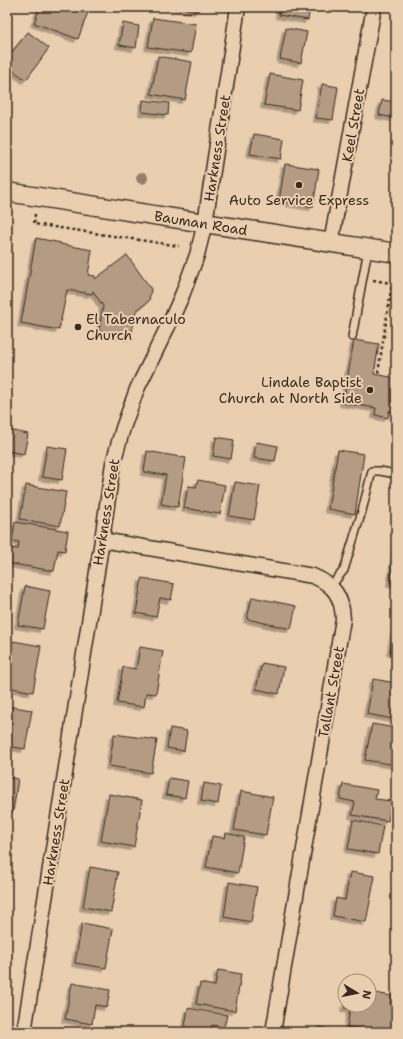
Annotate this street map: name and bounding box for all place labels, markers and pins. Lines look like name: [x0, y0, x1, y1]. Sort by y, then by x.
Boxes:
marker: Auto Service Express: [294, 180, 304, 190]
place label: Auto Service Express: [229, 191, 369, 209]
place label: El Tabernaculo Church: [86, 310, 186, 344]
marker: El Tabernaculo Church: [73, 322, 83, 332]
place label: Lindale Baptist Church at North Side: [219, 373, 362, 407]
marker: Lindale Baptist Church at North Side: [365, 385, 375, 395]

